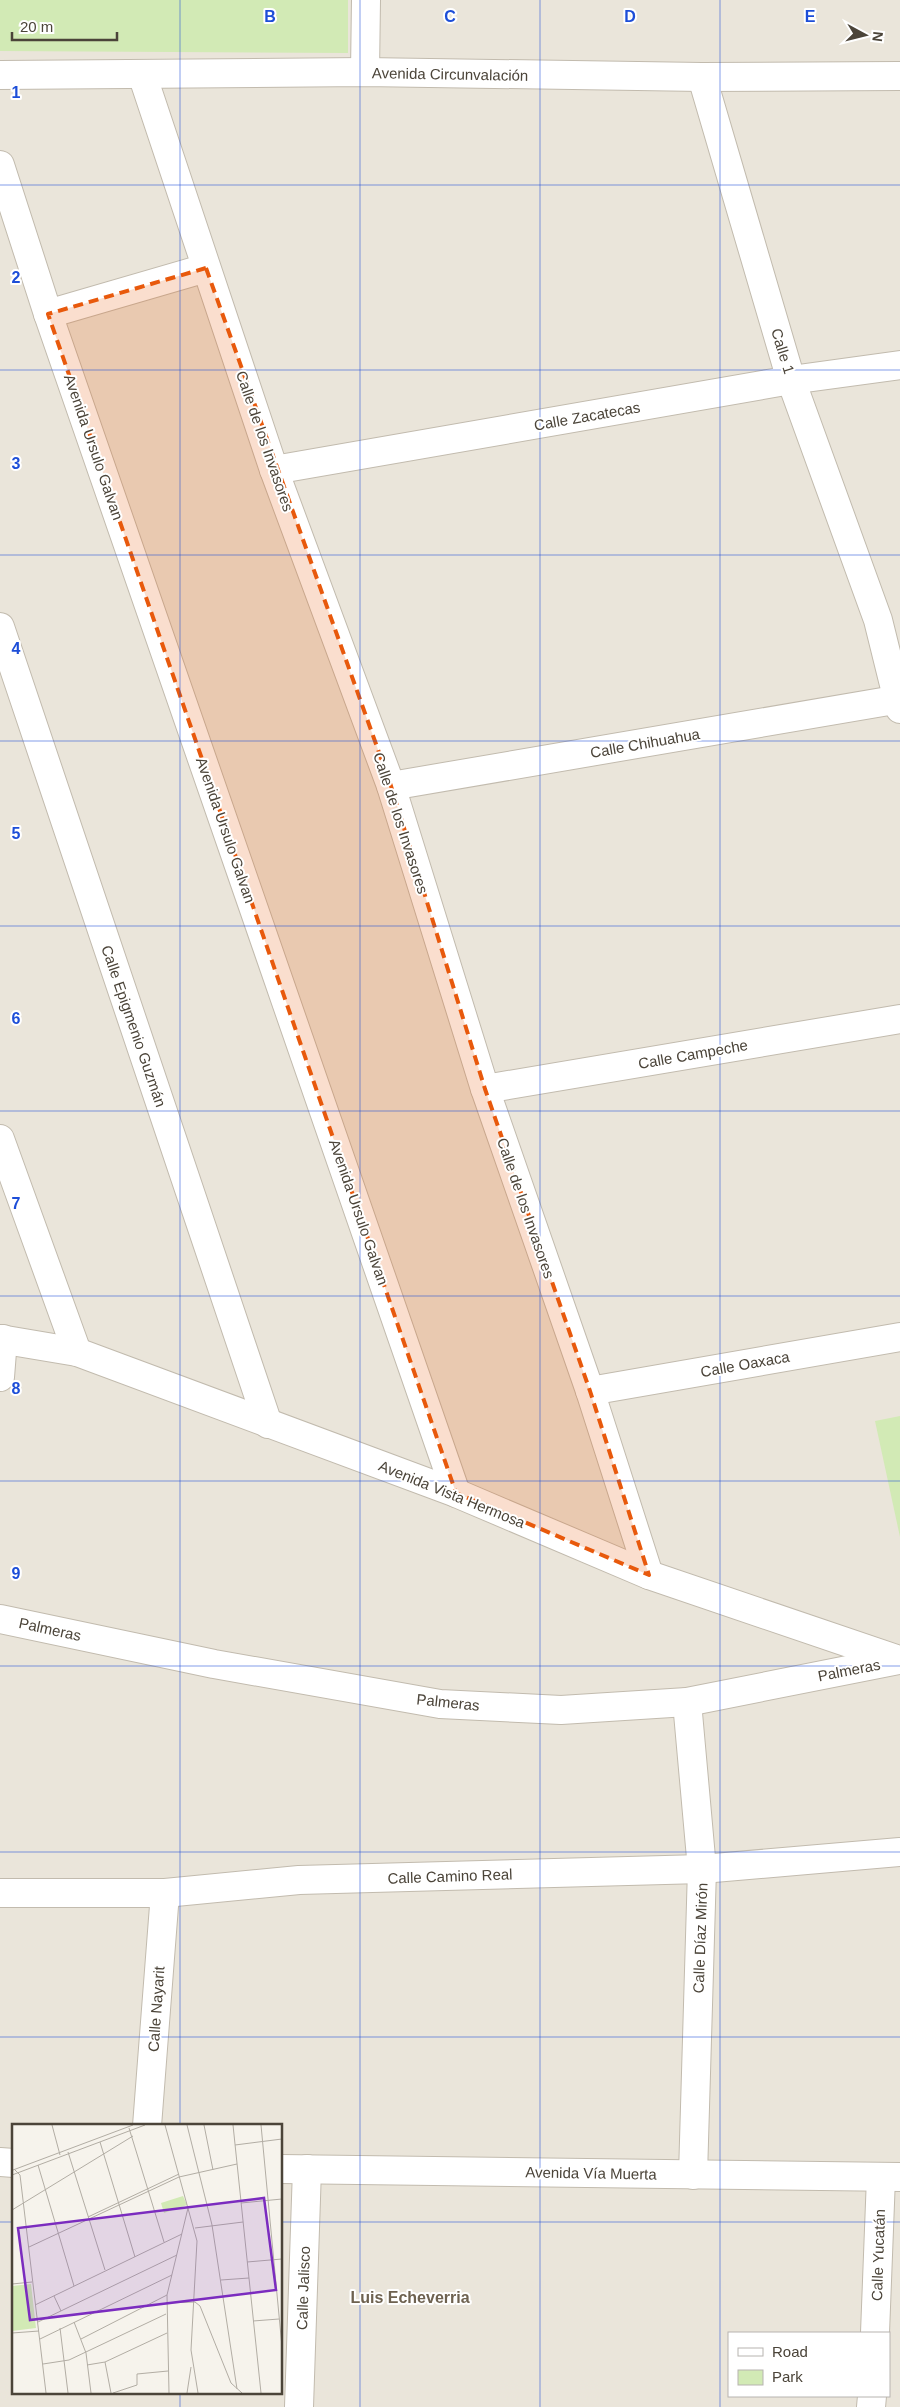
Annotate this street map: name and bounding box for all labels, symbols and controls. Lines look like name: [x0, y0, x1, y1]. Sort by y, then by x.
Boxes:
text: B: [264, 8, 276, 25]
text: C: [444, 8, 456, 25]
text: D: [624, 8, 636, 25]
text: E: [805, 8, 816, 25]
scale bar: [12, 10, 118, 42]
north arrow: [840, 10, 890, 60]
text: 20 m: [20, 18, 53, 35]
text: N: [869, 31, 886, 43]
street label: Avenida Circunvalación: [372, 64, 528, 84]
text: 1: [12, 84, 21, 101]
text: 2: [12, 269, 21, 286]
street label: Calle 1: [768, 326, 798, 376]
street label: Calle de los Invasores: [233, 368, 297, 514]
street label: Avenida Ursulo Galvan: [61, 372, 127, 522]
street label: Calle Zacatecas: [533, 398, 641, 434]
text: 3: [12, 455, 21, 472]
text: 4: [12, 640, 21, 657]
street label: Calle Chihuahua: [589, 725, 702, 761]
street label: Calle de los Invasores: [370, 750, 432, 896]
street label: Avenida Ursulo Galvan: [193, 755, 259, 905]
text: 5: [12, 825, 21, 842]
street label: Calle Epigmenio Guzmán: [98, 943, 170, 1109]
text: 6: [12, 1010, 21, 1027]
street label: Calle Campeche: [637, 1036, 749, 1072]
street label: Calle de los Invasores: [494, 1135, 558, 1281]
street label: Avenida Ursulo Galvan: [326, 1137, 392, 1287]
text: 7: [12, 1195, 21, 1212]
street label: Calle Oaxaca: [699, 1348, 791, 1380]
text: 8: [12, 1380, 21, 1397]
street label: Avenida Vista Hermosa: [376, 1457, 528, 1531]
text: 9: [12, 1565, 21, 1582]
street label: Palmeras: [17, 1614, 83, 1644]
street label: Palmeras: [816, 1656, 882, 1684]
street label: Palmeras: [416, 1690, 480, 1714]
street label: Calle Camino Real: [387, 1865, 513, 1887]
street label: Calle Díaz Mirón: [690, 1882, 710, 1994]
street label: Calle Nayarit: [145, 1965, 168, 2052]
inset map: [12, 2124, 282, 2394]
street label: Avenida Vía Muerta: [525, 2163, 658, 2183]
street label: Calle Yucatán: [868, 2209, 888, 2301]
street label: Calle Jalisco: [293, 2246, 313, 2330]
district label: Luis Echeverria: [350, 2289, 470, 2306]
legend: [728, 2332, 890, 2397]
text: Road: [772, 2343, 808, 2360]
text: Park: [772, 2368, 803, 2385]

